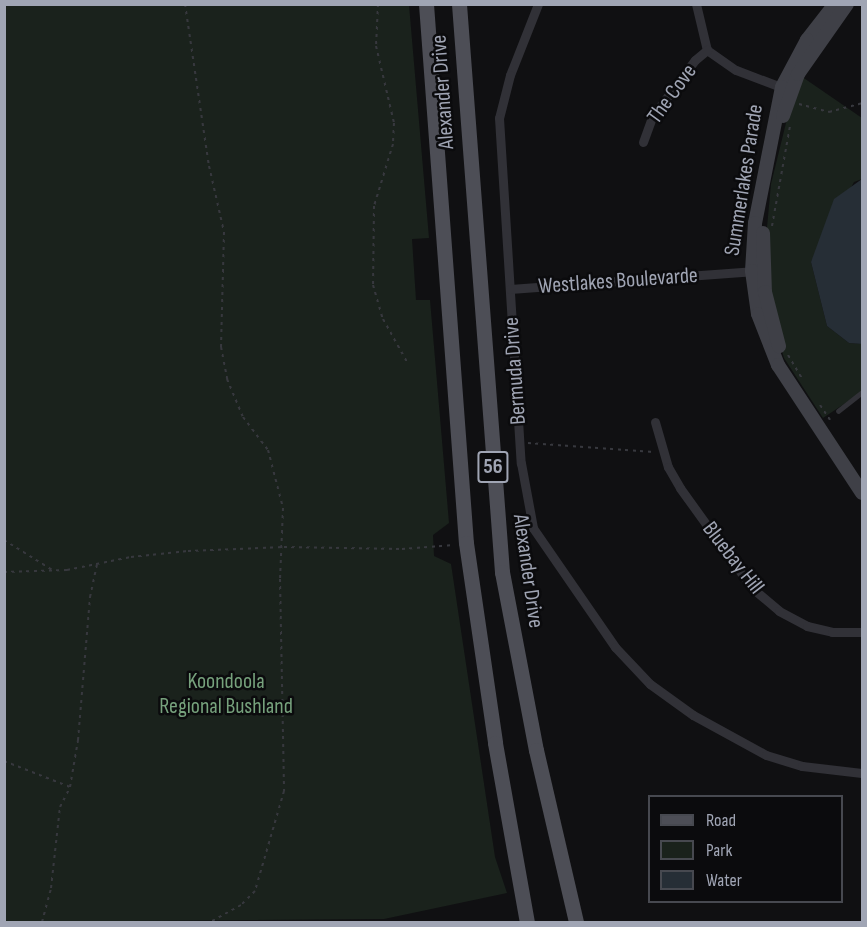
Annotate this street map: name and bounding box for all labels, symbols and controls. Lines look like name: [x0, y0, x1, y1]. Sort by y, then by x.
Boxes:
street label: Alexander Drive: [426, 34, 460, 150]
street label: The Cove: [642, 59, 702, 129]
street label: Summerlakes Parade: [719, 102, 769, 258]
street label: Westlakes Boulevarde: [537, 262, 699, 300]
street label: Bermuda Drive: [498, 316, 532, 426]
road number: 56: [476, 449, 510, 485]
street label: Alexander Drive: [507, 512, 549, 630]
street label: Bluebay Hill: [696, 516, 770, 600]
park label: Koondoola Regional Bushland: [159, 668, 293, 720]
legend: [648, 795, 843, 903]
text: Road: [706, 810, 736, 831]
text: Park: [706, 840, 732, 861]
text: Water: [706, 870, 742, 891]

